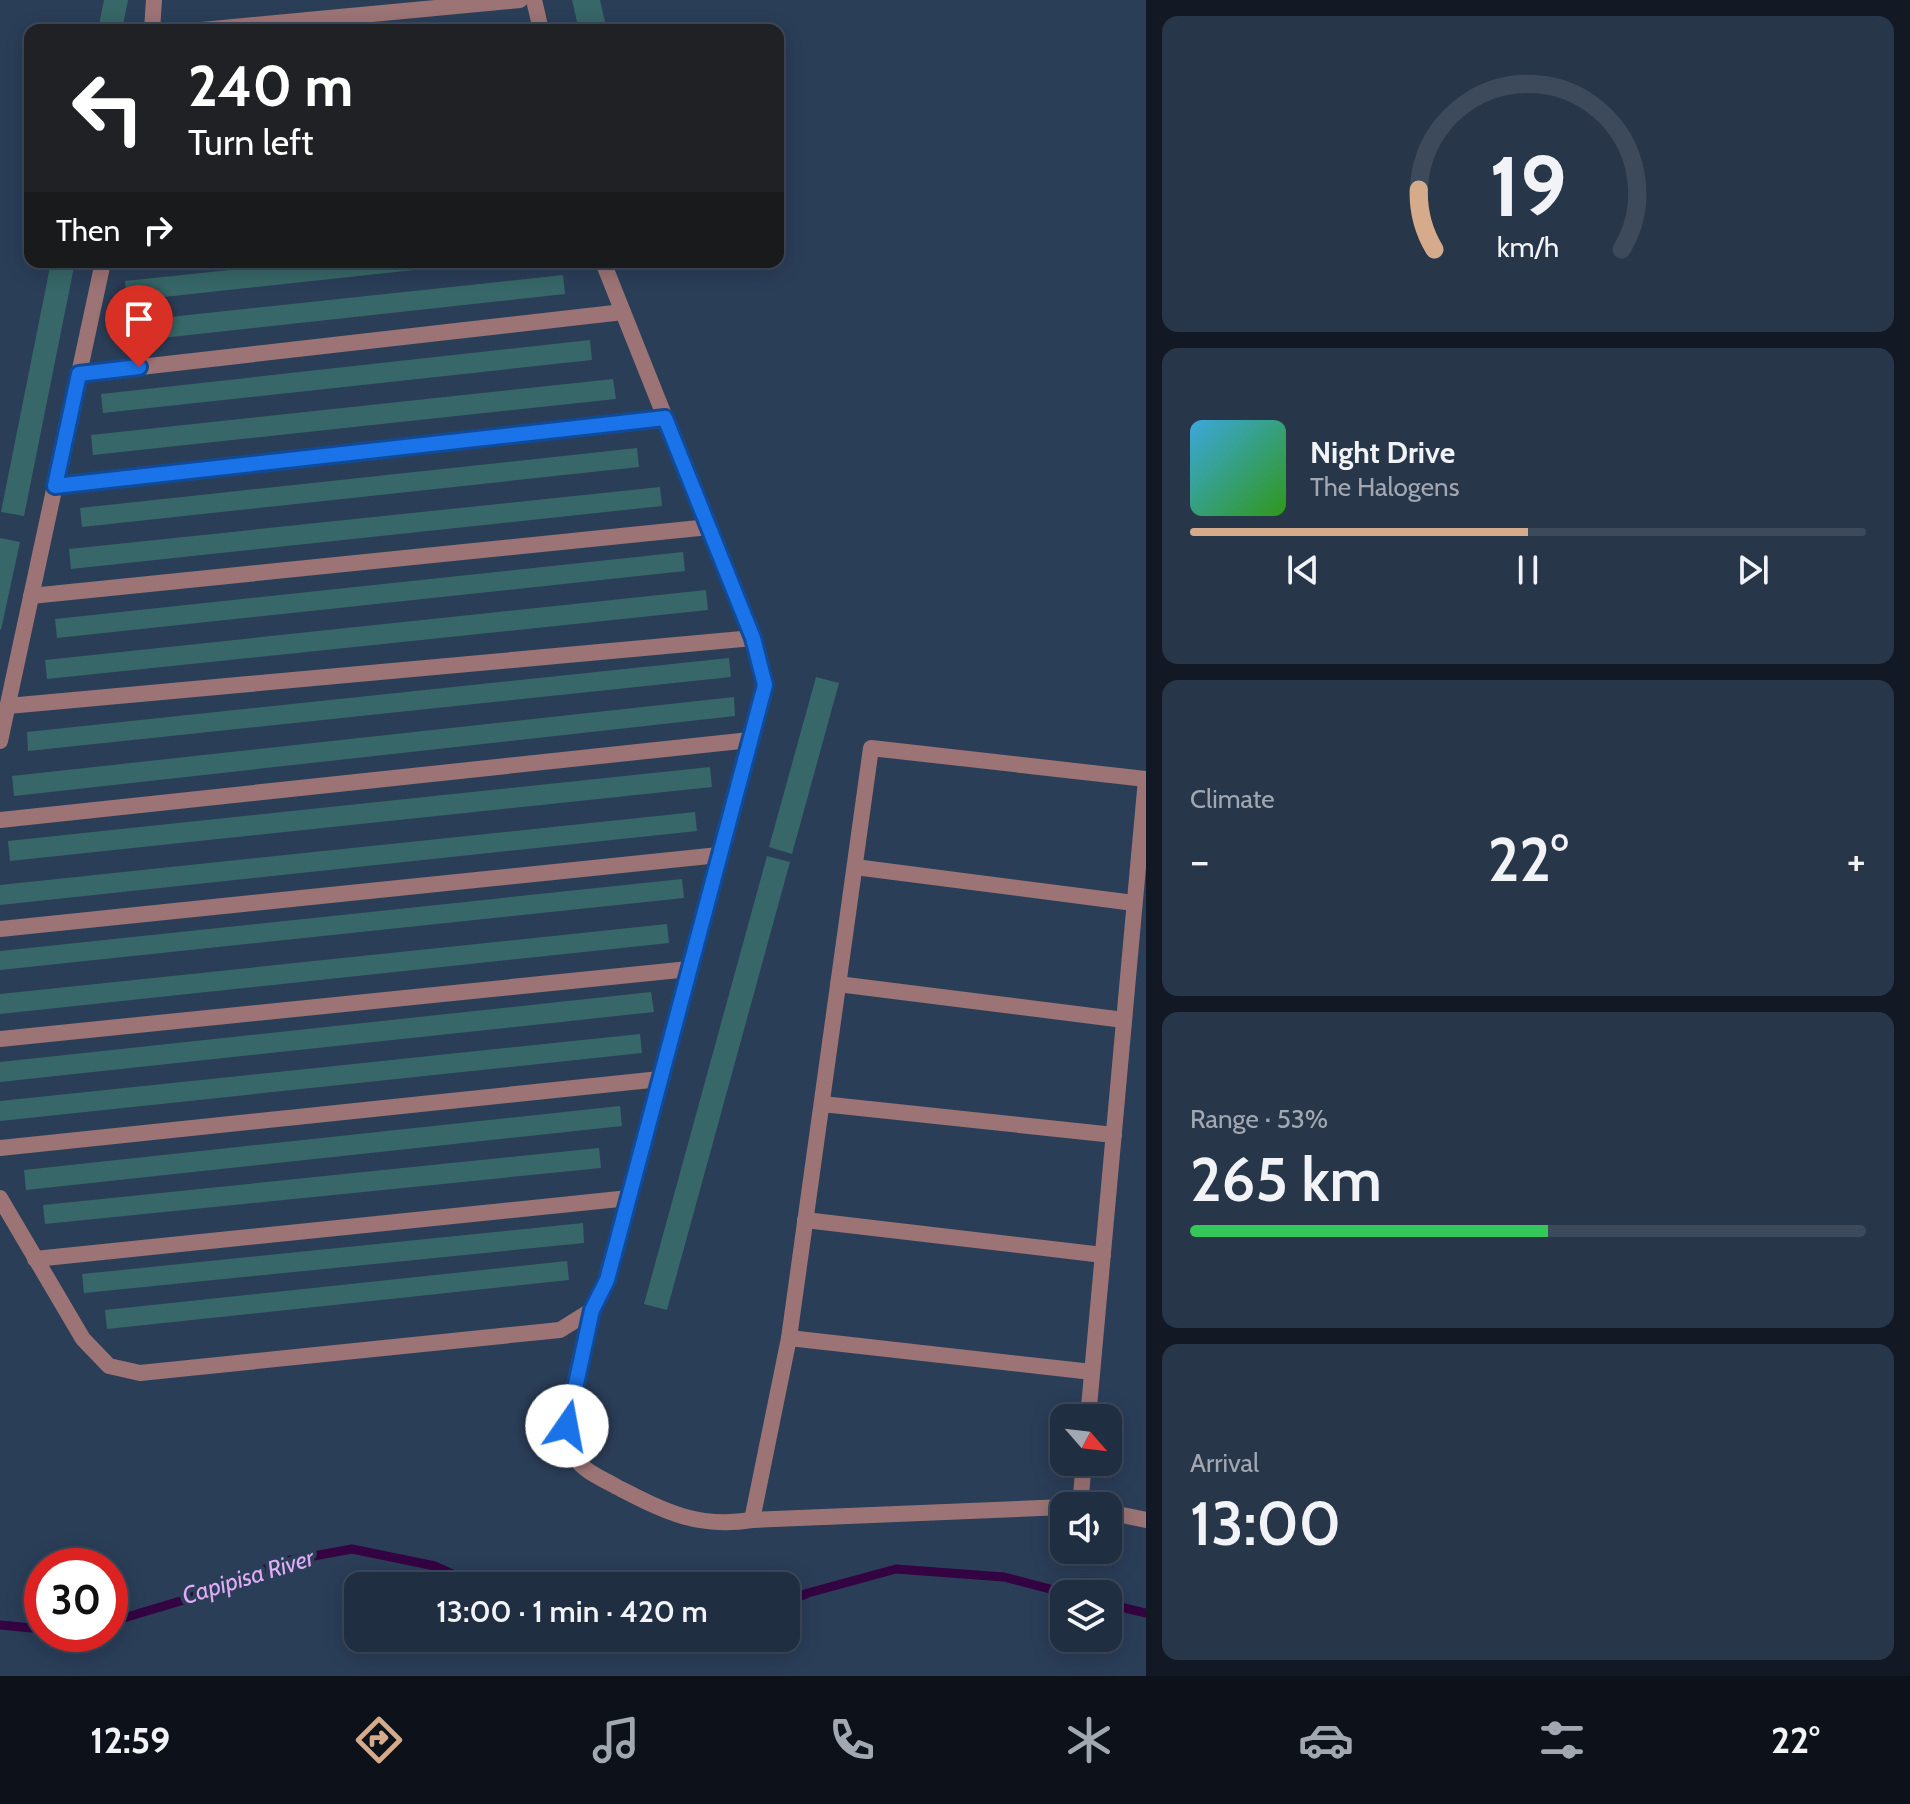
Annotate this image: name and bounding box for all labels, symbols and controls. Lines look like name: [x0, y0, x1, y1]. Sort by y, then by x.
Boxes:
text: 240 m: [188, 52, 353, 120]
icon: left: [56, 56, 160, 160]
text: Turn left: [188, 120, 313, 164]
text: 19: [1489, 136, 1567, 237]
icon: right: [136, 208, 180, 252]
text: Then: [56, 212, 120, 249]
text: km/h: [1497, 229, 1559, 264]
pin: [105, 285, 173, 367]
icon: arrive: [117, 297, 161, 341]
text: Night Drive: [1310, 434, 1455, 471]
text: The Halogens: [1310, 471, 1459, 503]
icon: previous: [1281, 548, 1325, 592]
icon: pause: [1506, 548, 1550, 592]
icon: next: [1731, 548, 1775, 592]
text: Climate: [1190, 783, 1275, 815]
text: 22°: [1488, 823, 1568, 896]
text: −: [1190, 834, 1209, 887]
text: +: [1847, 834, 1866, 887]
text: Range · 53%: [1190, 1103, 1328, 1135]
text: 265 km: [1190, 1143, 1382, 1216]
position arrow: [525, 1384, 609, 1468]
north arrow: [1050, 1404, 1122, 1476]
map controls: [1050, 1404, 1122, 1652]
text: Arrival: [1190, 1447, 1259, 1479]
text: 13:00: [1190, 1487, 1341, 1560]
button: sound: [1050, 1492, 1122, 1564]
water label: Capipisa River: [178, 1542, 319, 1610]
speed limit sign: 30: [24, 1548, 128, 1652]
button: layers: [1050, 1580, 1122, 1652]
text: 13:00 · 1 min · 420 m: [436, 1593, 708, 1630]
icon: directions: [351, 1712, 407, 1768]
icon: music: [588, 1712, 644, 1768]
icon: phone: [824, 1712, 880, 1768]
icon: climate: [1061, 1712, 1117, 1768]
icon: car: [1298, 1712, 1354, 1768]
icon: filters: [1534, 1712, 1590, 1768]
text: 12:59: [90, 1718, 170, 1762]
text: 22°: [1771, 1718, 1820, 1762]

